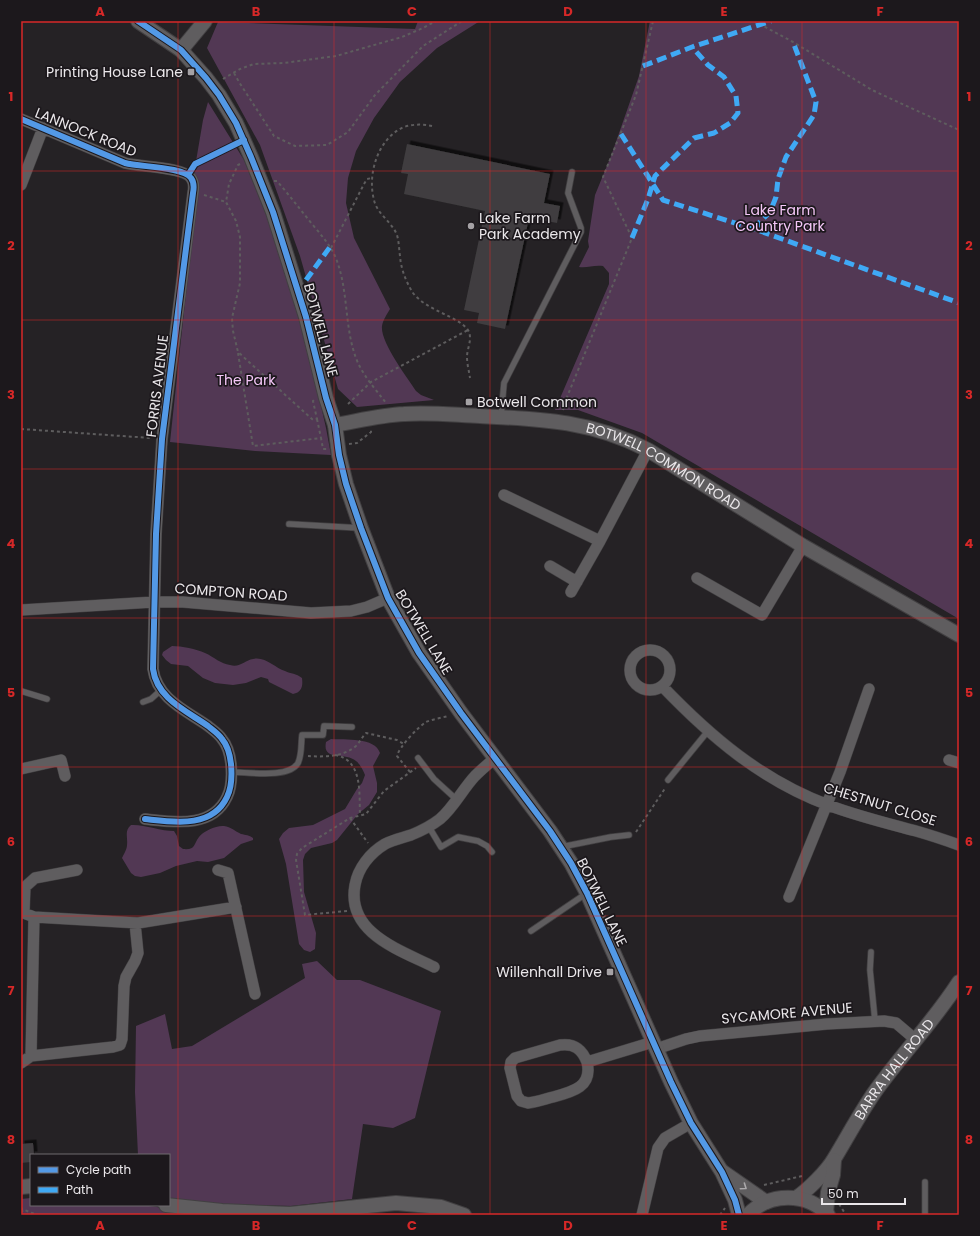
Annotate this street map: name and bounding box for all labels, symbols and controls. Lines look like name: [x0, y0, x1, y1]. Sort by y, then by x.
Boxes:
text: A: [95, 2, 105, 21]
text: B: [252, 2, 261, 21]
text: C: [407, 2, 417, 21]
text: D: [563, 2, 573, 21]
text: E: [720, 2, 728, 21]
text: F: [876, 2, 884, 21]
place label: Printing House Lane: [46, 62, 183, 82]
marker: Printing House Lane: [186, 67, 196, 77]
text: 1: [9, 87, 13, 106]
text: 1: [967, 87, 971, 106]
street label: LANNOCK ROAD: [32, 103, 140, 162]
park label: Lake Farm Country Park: [735, 200, 826, 236]
place label: Lake Farm Park Academy: [479, 208, 581, 244]
marker: Lake Farm Park Academy: [466, 221, 476, 231]
text: 2: [7, 236, 15, 255]
text: 2: [965, 236, 973, 255]
street label: BOTWELL LANE: [299, 281, 343, 379]
street label: FORRIS AVENUE: [141, 334, 173, 438]
park label: The Park: [217, 370, 276, 390]
text: 3: [7, 385, 15, 404]
text: 3: [965, 385, 973, 404]
place label: Botwell Common: [477, 392, 597, 412]
marker: Botwell Common: [464, 397, 474, 407]
street label: BOTWELL COMMON ROAD: [584, 418, 745, 515]
text: 4: [7, 534, 16, 553]
text: 4: [965, 534, 974, 553]
street label: COMPTON ROAD: [174, 578, 288, 606]
street label: BOTWELL LANE: [391, 586, 457, 678]
text: 5: [7, 683, 15, 702]
text: 5: [965, 683, 973, 702]
street label: CHESTNUT CLOSE: [821, 777, 939, 831]
text: 6: [7, 832, 15, 851]
text: 6: [965, 832, 973, 851]
street label: BOTWELL LANE: [572, 854, 632, 950]
place label: Willenhall Drive: [496, 962, 602, 982]
marker: Willenhall Drive: [605, 967, 615, 977]
text: 7: [8, 981, 15, 1000]
text: 7: [966, 981, 973, 1000]
street label: SYCAMORE AVENUE: [721, 997, 853, 1029]
street label: BARRA HALL ROAD: [849, 1014, 939, 1124]
text: 8: [7, 1130, 15, 1149]
text: 8: [965, 1130, 973, 1149]
legend: [30, 1154, 170, 1206]
text: Cycle path: [66, 1161, 131, 1178]
scale bar: [822, 1180, 905, 1206]
text: Path: [66, 1181, 93, 1198]
one-way arrow: [740, 1182, 747, 1190]
text: 50 m: [828, 1185, 859, 1202]
text: A: [95, 1216, 105, 1235]
text: B: [252, 1216, 261, 1235]
text: C: [407, 1216, 417, 1235]
text: D: [563, 1216, 573, 1235]
text: E: [720, 1216, 728, 1235]
text: F: [876, 1216, 884, 1235]

